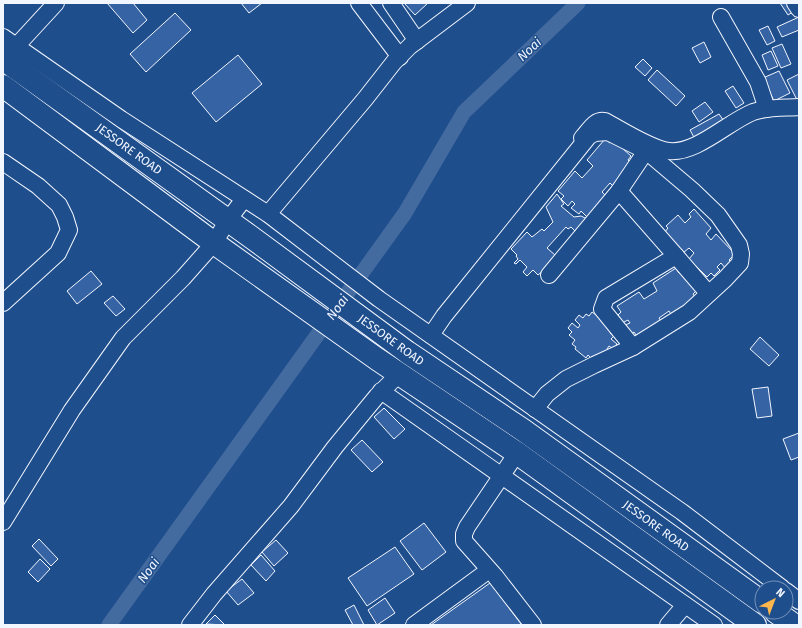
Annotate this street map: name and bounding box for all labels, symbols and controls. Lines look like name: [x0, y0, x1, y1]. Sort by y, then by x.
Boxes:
water label: Noai: [514, 34, 545, 64]
street label: JESSORE ROAD: [93, 120, 165, 178]
water label: Noai: [323, 292, 352, 323]
street label: JESSORE ROAD: [355, 311, 427, 369]
street label: JESSORE ROAD: [620, 497, 692, 555]
water label: Noai: [134, 555, 163, 586]
north arrow: [754, 580, 794, 620]
text: N: [773, 586, 787, 600]

